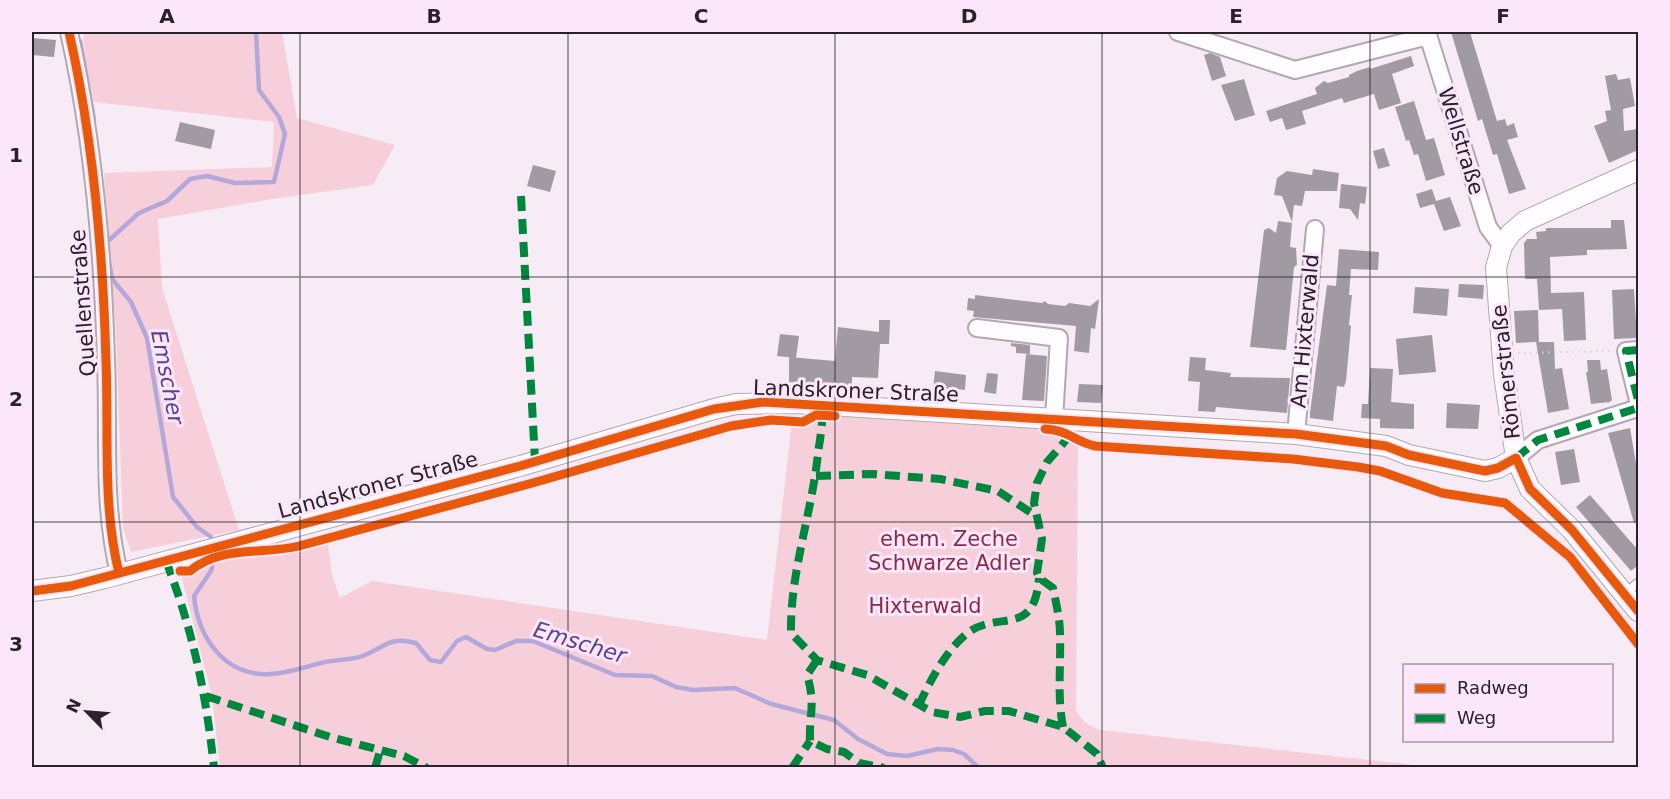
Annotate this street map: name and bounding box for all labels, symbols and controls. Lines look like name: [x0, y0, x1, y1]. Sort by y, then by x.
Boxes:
text: A: [159, 4, 175, 28]
text: B: [426, 4, 442, 28]
text: C: [694, 4, 708, 28]
text: D: [961, 4, 977, 28]
text: E: [1229, 4, 1243, 28]
text: F: [1496, 4, 1510, 28]
street label: Wellstraße: [1433, 84, 1489, 198]
text: 1: [9, 143, 23, 167]
street label: Quellenstraße: [66, 229, 100, 377]
street label: Am Hixterwald: [1286, 253, 1324, 409]
street label: Römerstraße: [1487, 303, 1525, 441]
water label: Emscher: [146, 328, 189, 428]
street label: Landskroner Straße: [753, 375, 959, 407]
text: 2: [9, 387, 23, 411]
street label: Landskroner Straße: [275, 447, 481, 523]
park label: ehem. Zeche Schwarze Adler: [868, 527, 1030, 575]
park label: Hixterwald: [868, 594, 982, 618]
water label: Emscher: [531, 617, 631, 669]
text: 3: [9, 632, 23, 656]
legend: [1403, 664, 1613, 742]
text: Radweg: [1457, 677, 1529, 698]
north arrow: [57, 682, 117, 742]
text: N: [62, 696, 85, 716]
text: Weg: [1457, 707, 1496, 728]

